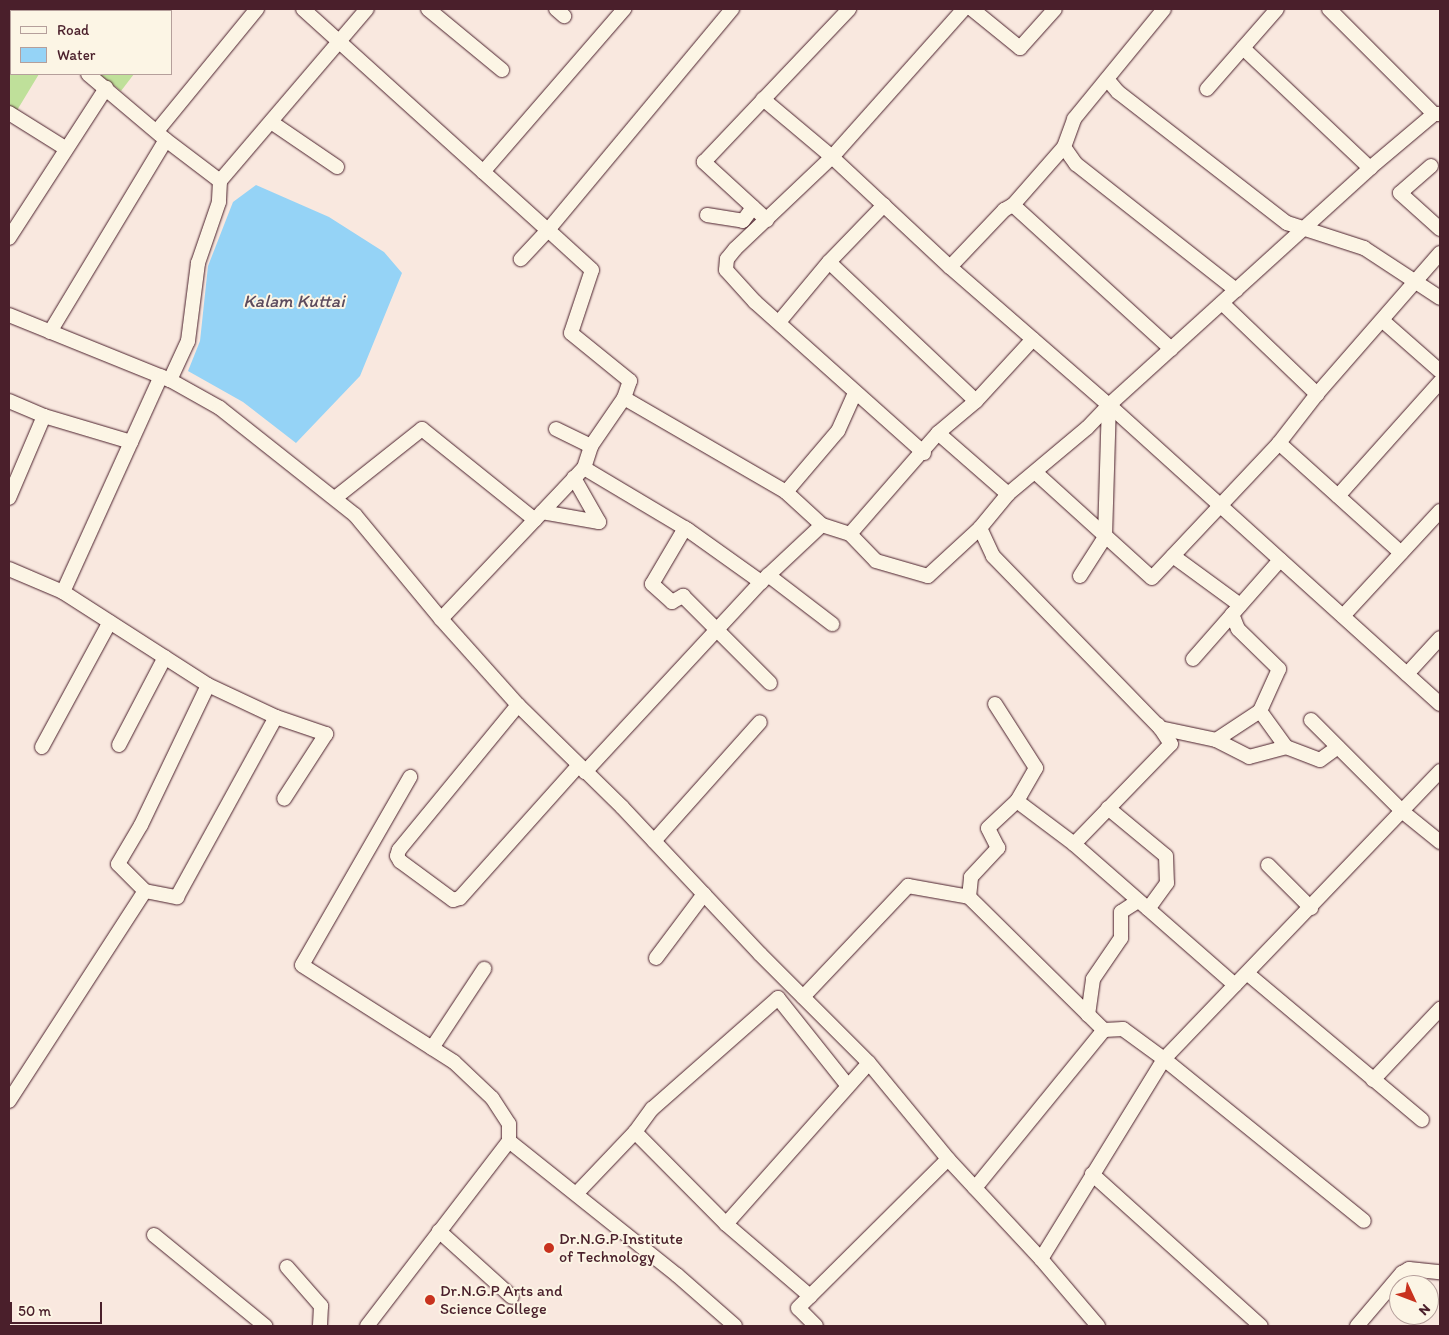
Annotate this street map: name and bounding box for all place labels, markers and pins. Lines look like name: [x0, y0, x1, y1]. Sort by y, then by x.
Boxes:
place label: Dr.N.G.P Institute of Technology: [559, 1229, 683, 1267]
marker: Dr.N.G.P Institute of Technology: [543, 1242, 555, 1254]
place label: Dr.N.G.P Arts and Science College: [440, 1281, 563, 1319]
marker: Dr.N.G.P Arts and Science College: [424, 1294, 436, 1306]

